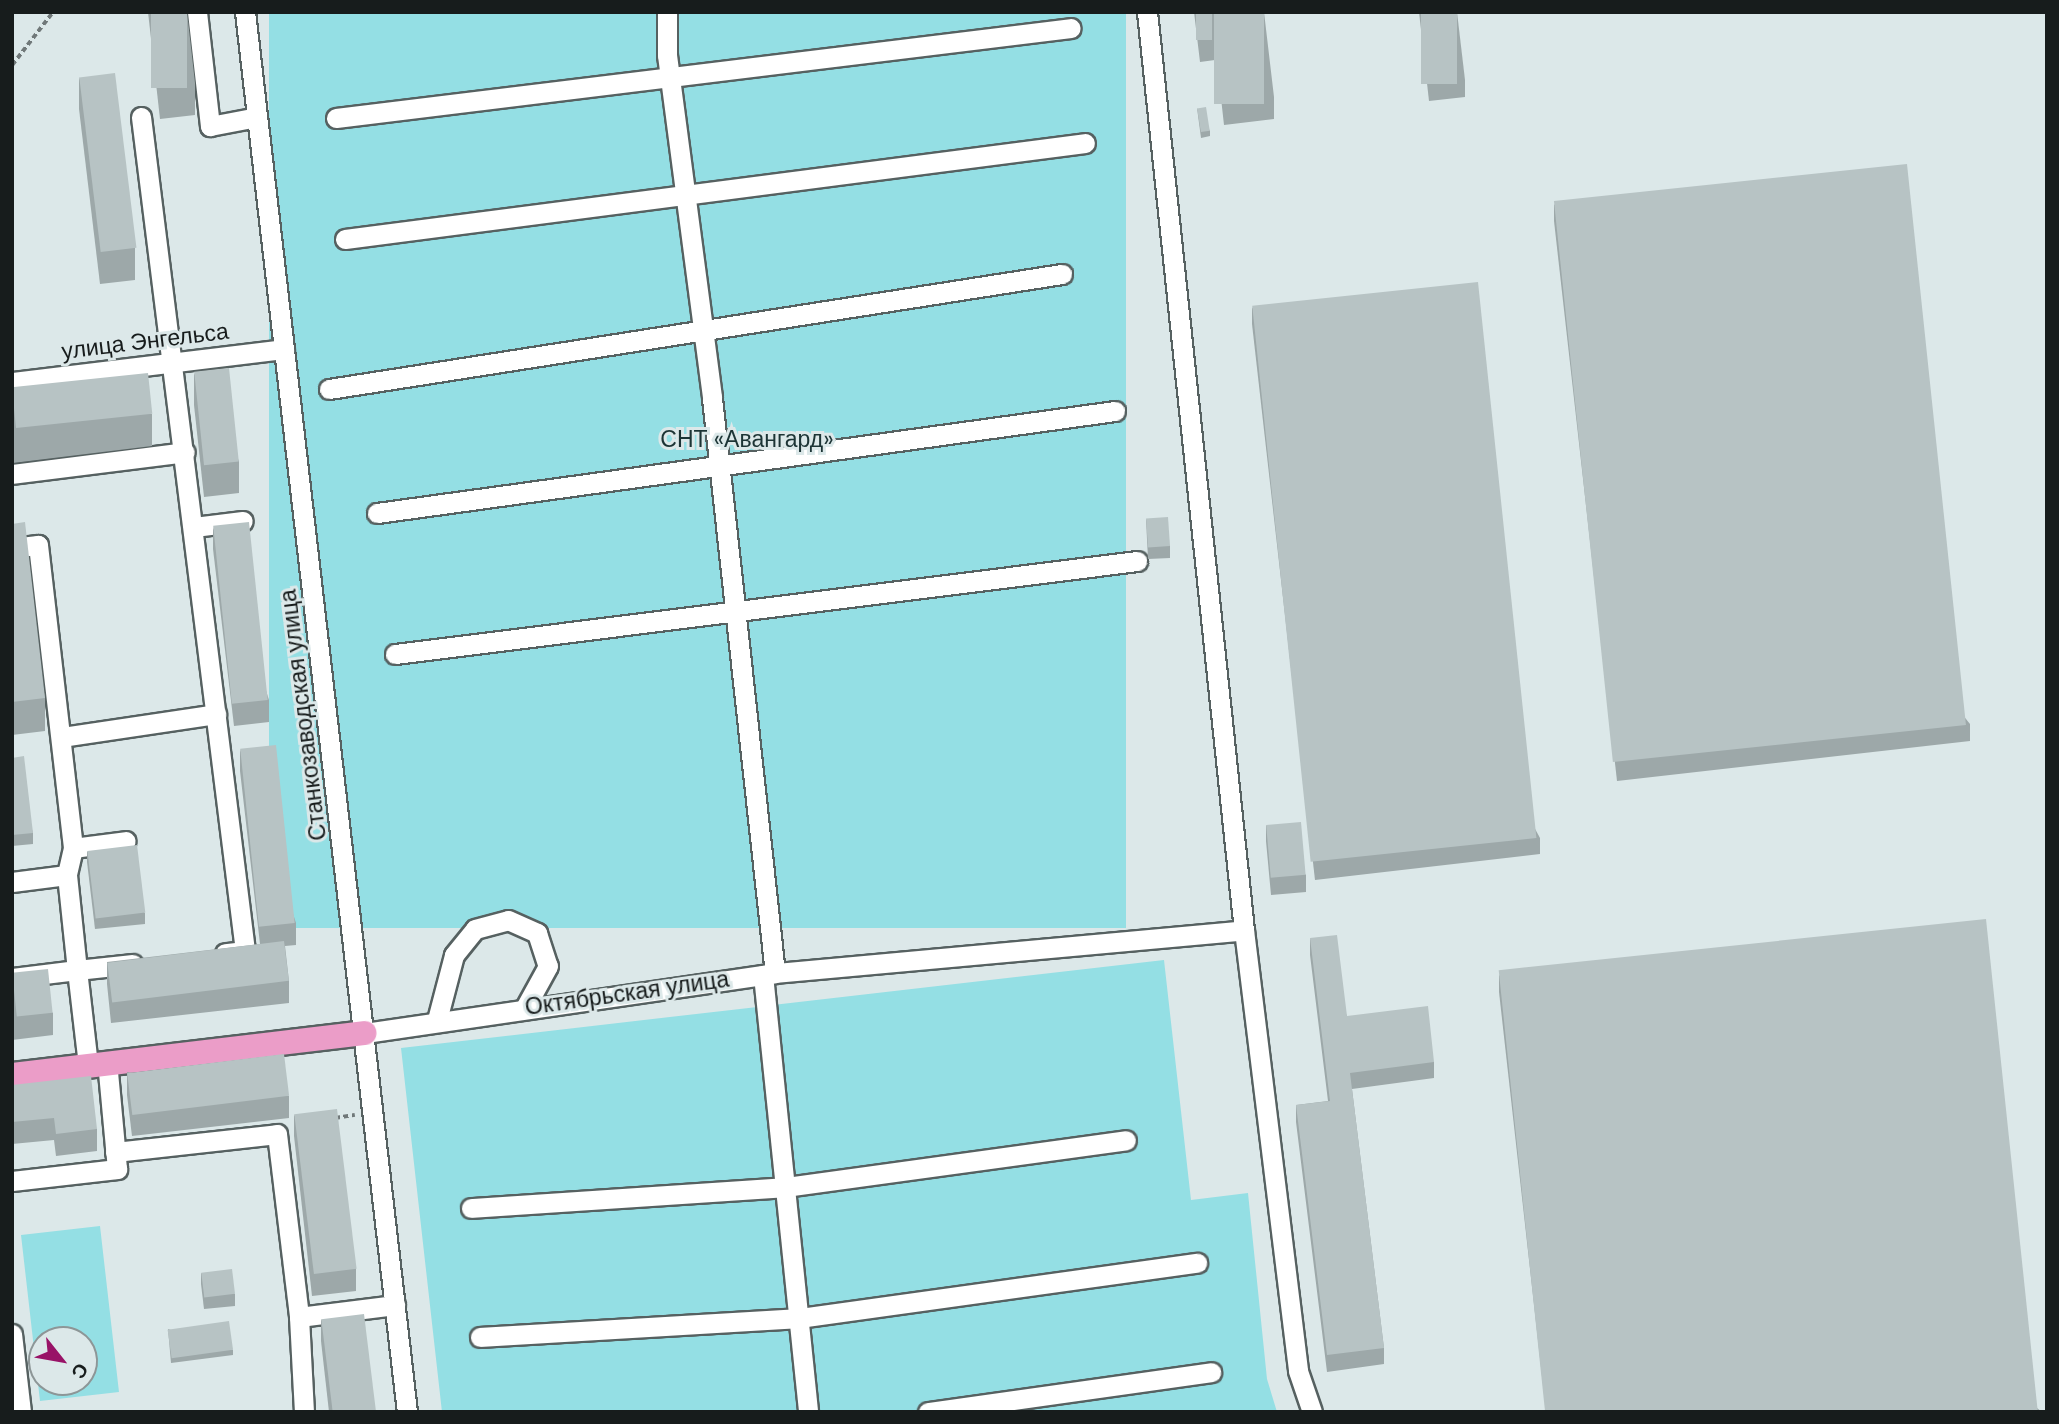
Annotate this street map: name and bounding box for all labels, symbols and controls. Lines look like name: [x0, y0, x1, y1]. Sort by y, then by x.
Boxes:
street label: улица Энгельса: [60, 317, 230, 365]
park label: СНТ «Авангард»: [660, 425, 834, 453]
street label: Станкозаводская улица: [274, 588, 332, 842]
street label: Октябрьская улица: [523, 965, 731, 1021]
north arrow: [28, 1326, 98, 1396]
text: С: [65, 1359, 94, 1383]

